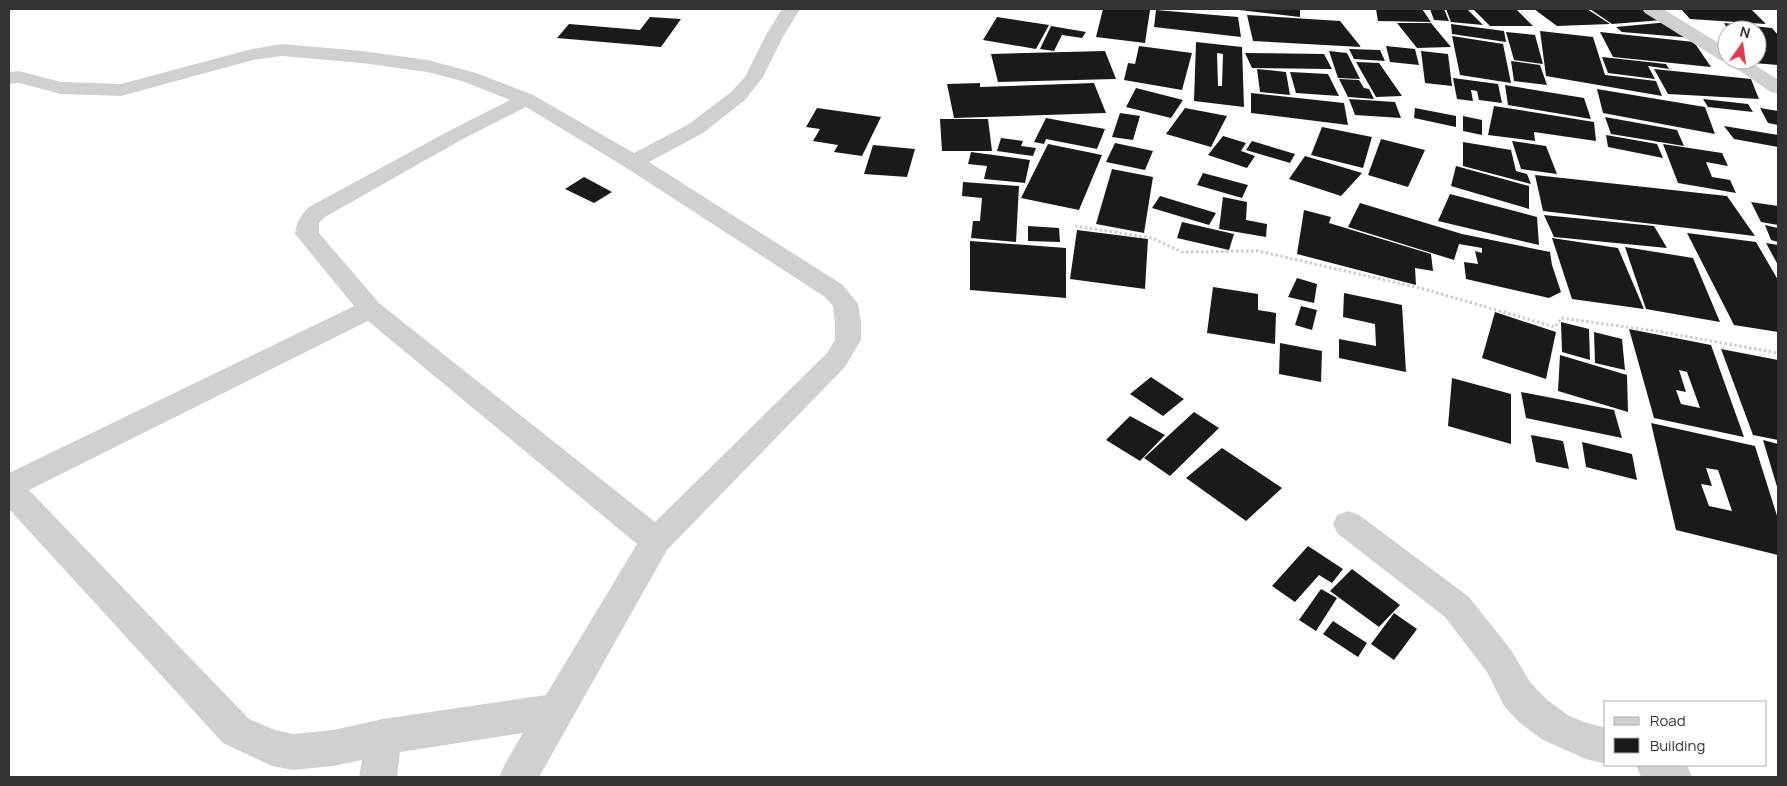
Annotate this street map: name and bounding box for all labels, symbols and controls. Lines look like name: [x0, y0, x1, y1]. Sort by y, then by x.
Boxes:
north arrow: [1717, 20, 1767, 70]
text: N: [1738, 21, 1752, 42]
legend: [1604, 701, 1767, 766]
text: Road: [1650, 710, 1686, 731]
text: Building: [1650, 735, 1705, 756]

